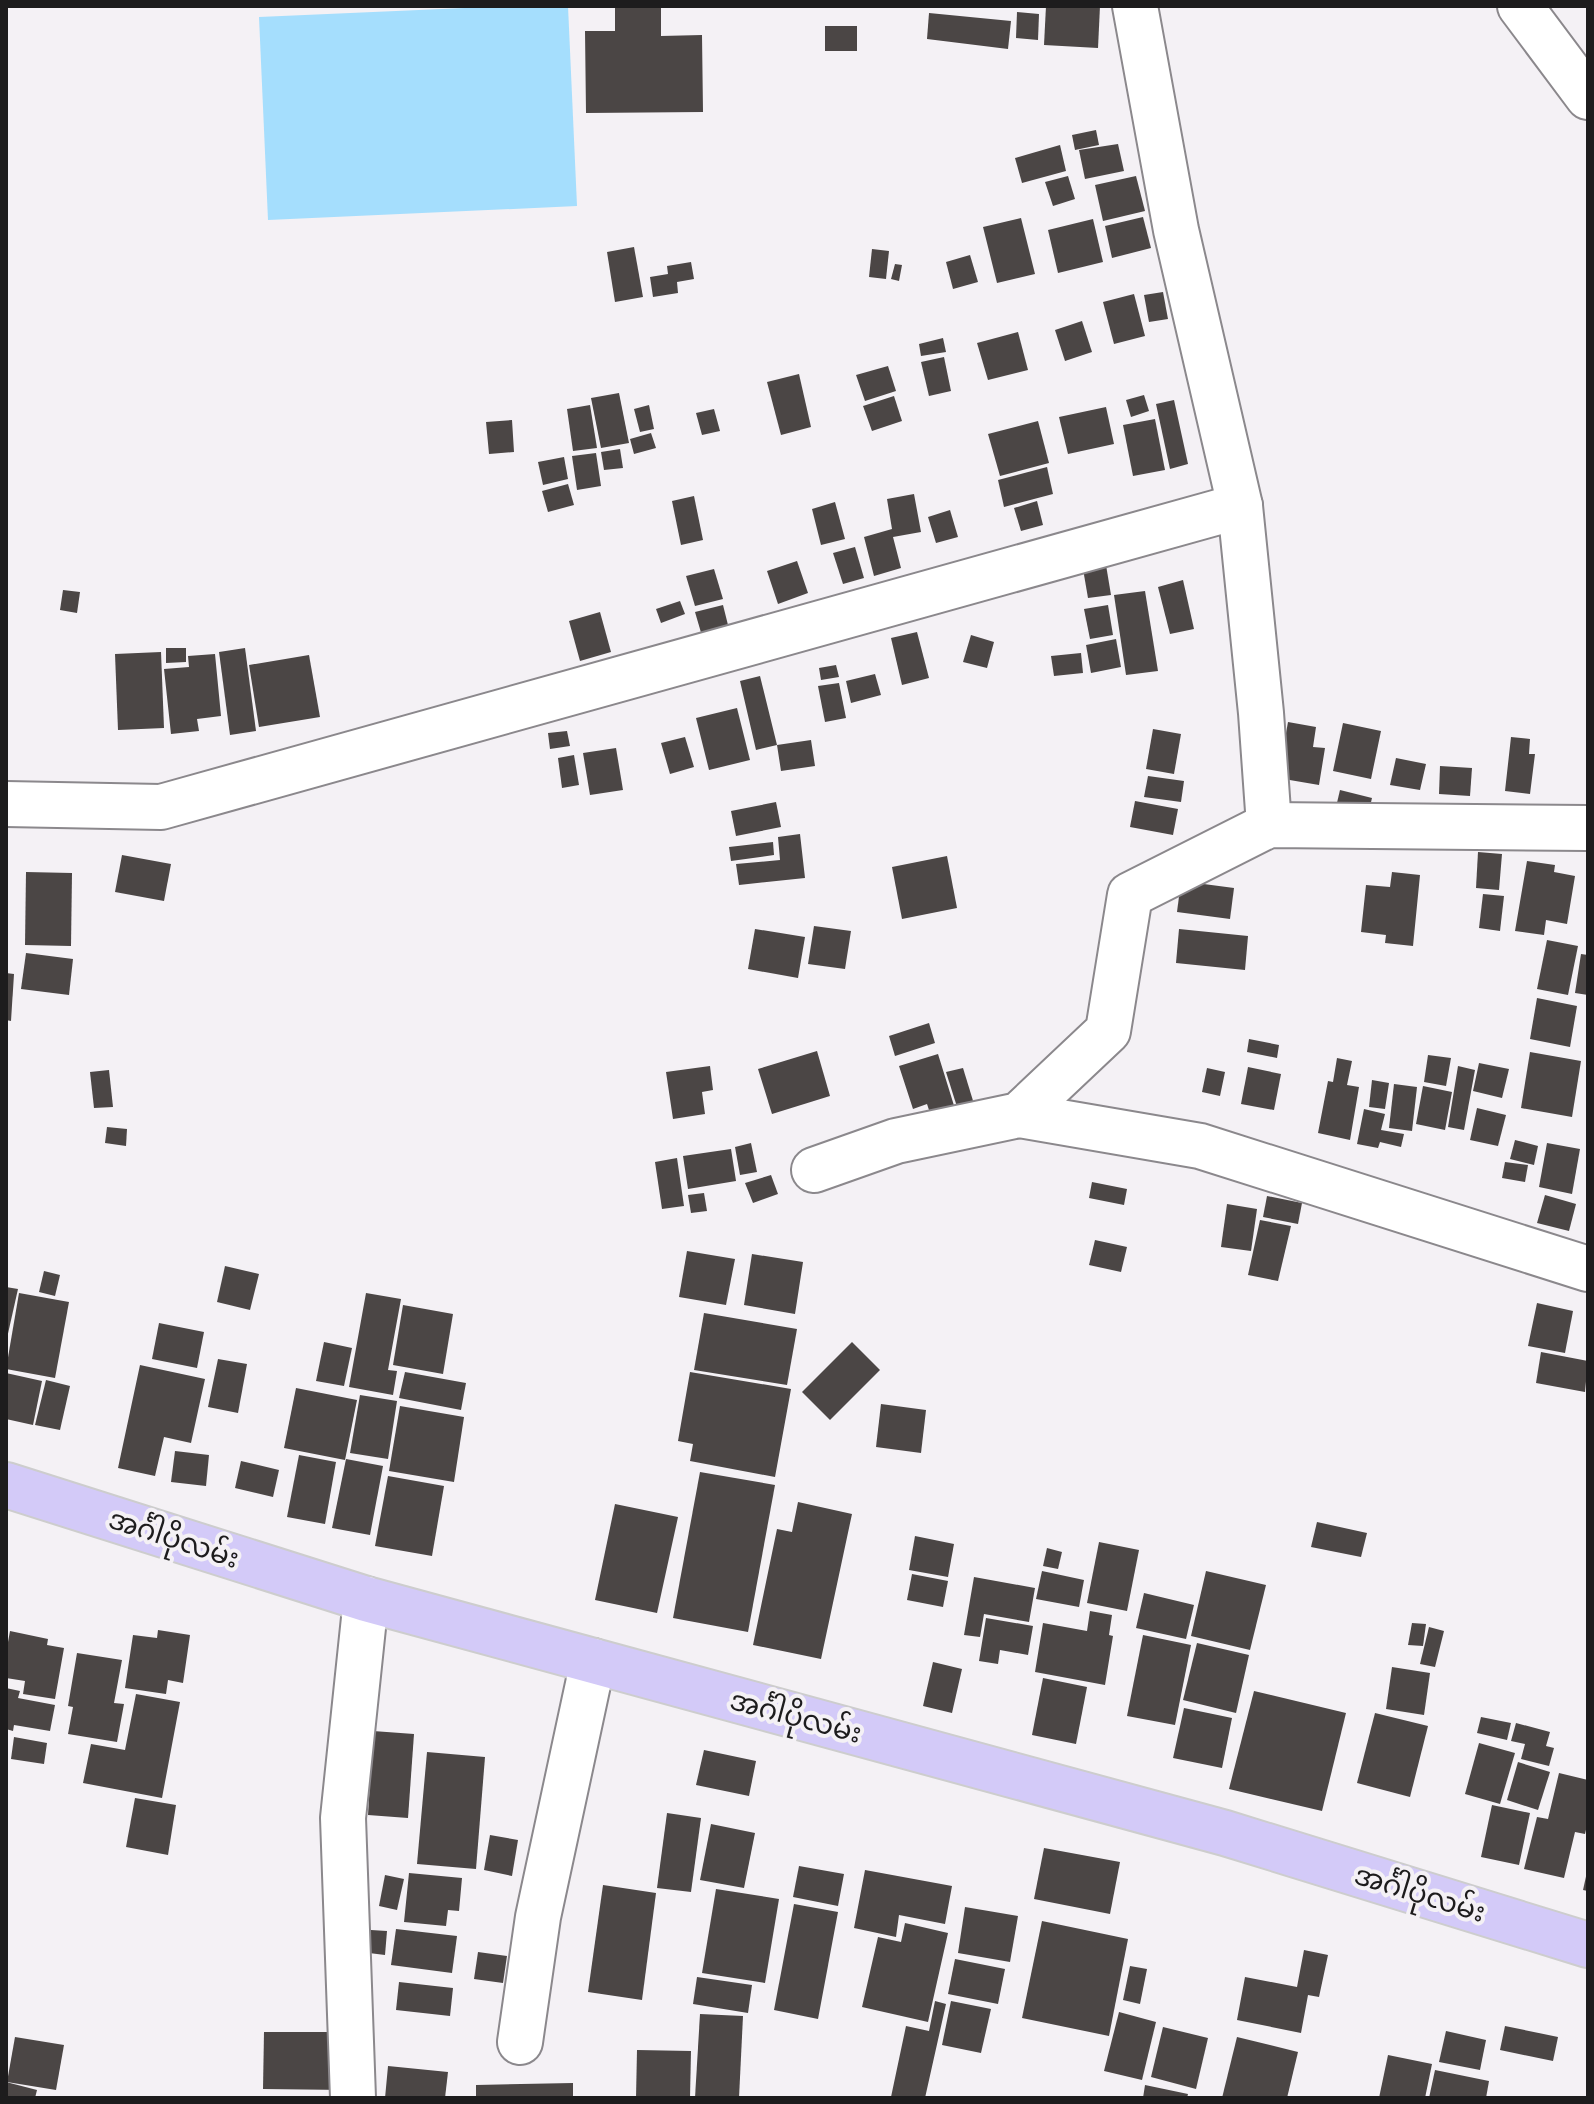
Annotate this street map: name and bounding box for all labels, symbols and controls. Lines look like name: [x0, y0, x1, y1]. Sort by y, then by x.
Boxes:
street label: အင်္ဂါပိုလမ်း: [103, 1500, 244, 1581]
street label: အင်္ဂါပိုလမ်း: [725, 1681, 866, 1756]
street label: အင်္ဂါပိုလမ်း: [1349, 1856, 1490, 1935]

